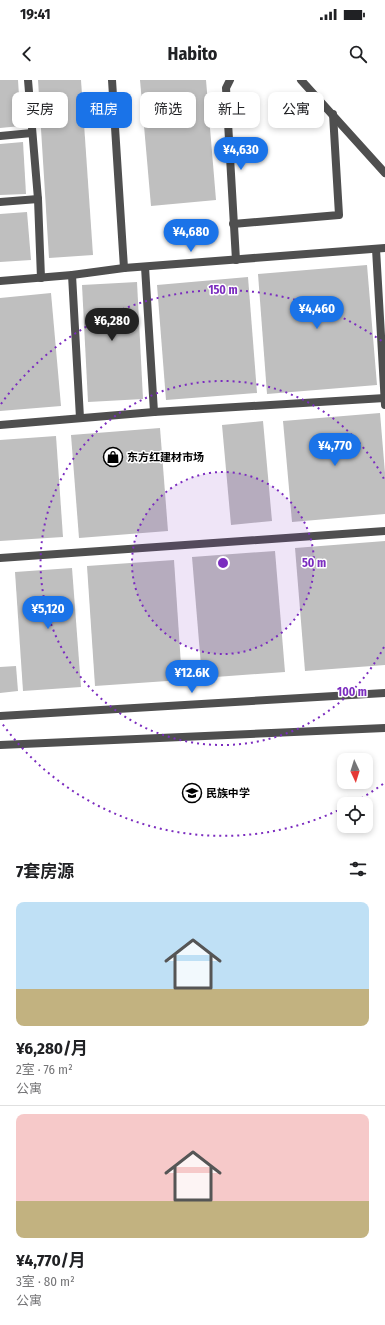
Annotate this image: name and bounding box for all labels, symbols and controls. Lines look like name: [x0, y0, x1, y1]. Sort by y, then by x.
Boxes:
text: 19:41: [20, 5, 51, 23]
icon: back: [16, 43, 38, 65]
text: Habito: [168, 43, 217, 65]
icon: search: [347, 43, 369, 65]
chip: 买房: [12, 92, 68, 128]
chip: 租房: [76, 92, 132, 128]
chip: 筛选: [140, 92, 196, 128]
chip: 新上: [204, 92, 260, 128]
chip: 公寓: [268, 92, 324, 128]
pin: ¥4,630: [208, 137, 274, 171]
text: ¥4,630: [223, 142, 259, 157]
pin: ¥4,680: [158, 219, 224, 253]
text: ¥4,680: [173, 224, 209, 239]
text: 150 m: [208, 283, 238, 297]
pin: ¥4,460: [284, 296, 350, 330]
text: ¥4,460: [299, 301, 335, 316]
pin: ¥6,280: [79, 308, 145, 342]
text: ¥6,280: [94, 313, 130, 328]
pin: ¥4,770: [302, 433, 368, 467]
text: ¥4,770: [318, 438, 352, 453]
shop icon: 东方红建材市场: [102, 446, 124, 468]
place label: 东方红建材市场: [127, 451, 204, 464]
centre of rings: [216, 556, 230, 570]
text: 50 m: [302, 556, 326, 570]
pin: ¥5,120: [15, 596, 81, 630]
text: ¥5,120: [31, 601, 65, 616]
pin: ¥12.6K: [159, 660, 225, 694]
text: ¥12.6K: [174, 665, 210, 680]
text: 100 m: [337, 685, 367, 699]
north arrow: [337, 753, 373, 789]
map controls: [337, 753, 373, 833]
school or university icon: 民族中学: [181, 782, 203, 804]
place label: 民族中学: [206, 787, 250, 800]
button: locate: [337, 797, 373, 833]
icon: filters: [347, 858, 369, 880]
text: 7套房源: [16, 861, 74, 882]
icon: home: [157, 928, 229, 1000]
text: ¥6,280/月: [16, 1038, 88, 1059]
text: 2室 · 76 m²: [16, 1062, 73, 1077]
text: 公寓: [16, 1081, 42, 1096]
icon: home: [157, 1140, 229, 1212]
text: ¥4,770/月: [16, 1250, 86, 1271]
text: 3室 · 80 m²: [16, 1274, 75, 1289]
text: 公寓: [16, 1293, 42, 1308]

